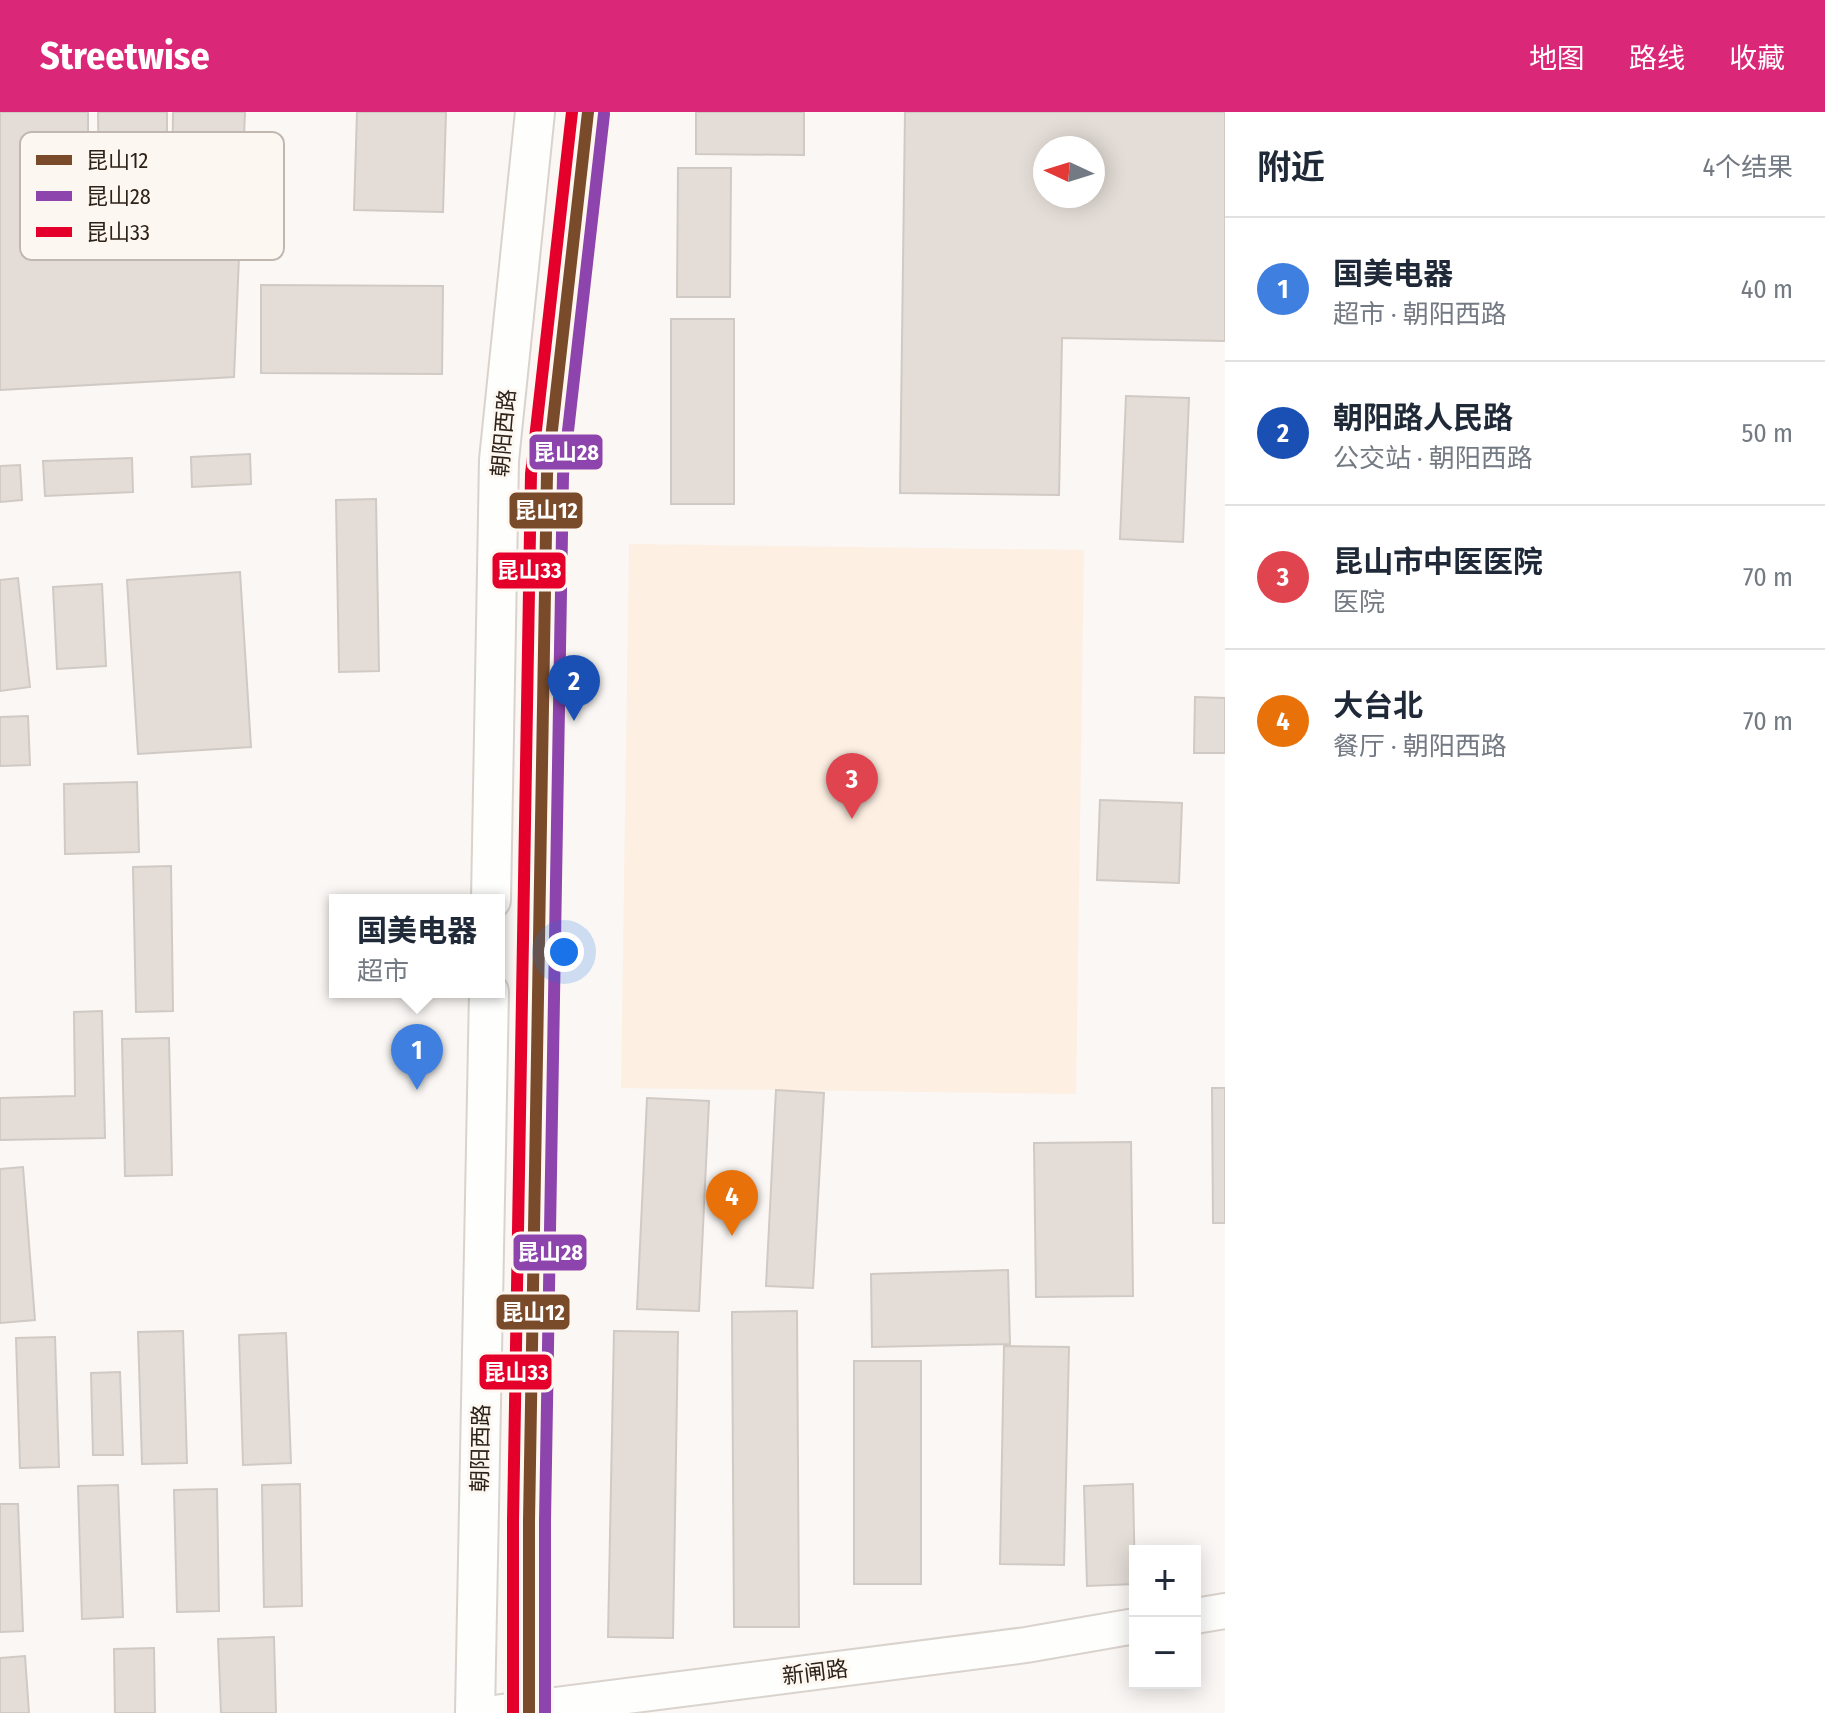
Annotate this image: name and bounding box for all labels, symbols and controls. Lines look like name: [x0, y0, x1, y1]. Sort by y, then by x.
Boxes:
text: Streetwise: [40, 33, 210, 79]
text: 地图: [1529, 42, 1585, 75]
text: 路线: [1629, 42, 1685, 75]
text: 收藏: [1729, 42, 1785, 75]
legend: [20, 132, 284, 260]
north arrow: [1033, 136, 1105, 208]
text: 昆山12: [86, 147, 148, 174]
text: 附近: [1257, 147, 1325, 188]
text: 4个结果: [1702, 152, 1793, 183]
text: 昆山28: [86, 183, 151, 210]
text: 昆山33: [86, 219, 150, 246]
text: 国美电器: [1333, 256, 1453, 292]
text: 1: [1278, 274, 1289, 305]
text: 40 m: [1741, 274, 1793, 305]
text: 超市 · 朝阳西路: [1333, 299, 1507, 330]
street label: 朝阳西路: [486, 388, 521, 478]
text: 朝阳路人民路: [1333, 400, 1513, 436]
text: 2: [1277, 418, 1289, 449]
text: 50 m: [1741, 418, 1793, 449]
line badge: 昆山28: [528, 433, 604, 471]
text: 昆山28: [533, 439, 599, 466]
text: 公交站 · 朝阳西路: [1333, 443, 1533, 474]
line badge: 昆山12: [508, 491, 584, 530]
text: 昆山12: [514, 497, 578, 524]
text: 昆山市中医医院: [1333, 544, 1543, 580]
line badge: 昆山33: [491, 551, 567, 590]
text: 昆山33: [497, 557, 561, 584]
text: 3: [1277, 562, 1289, 593]
text: 70 m: [1743, 562, 1793, 593]
text: 医院: [1333, 587, 1385, 618]
pin: 2: [548, 655, 600, 721]
text: 大台北: [1333, 688, 1423, 724]
text: 4: [1276, 706, 1290, 737]
text: 70 m: [1743, 706, 1793, 737]
text: 餐厅 · 朝阳西路: [1333, 731, 1507, 762]
pin: 3: [826, 753, 878, 819]
popup: [329, 894, 505, 998]
text: 国美电器: [357, 913, 477, 949]
your location: [544, 932, 584, 972]
text: 超市: [357, 956, 409, 987]
pin: 1: [391, 1024, 443, 1090]
pin: 4: [706, 1170, 758, 1236]
line badge: 昆山28: [512, 1233, 588, 1272]
text: 昆山28: [517, 1239, 583, 1266]
line badge: 昆山12: [495, 1293, 571, 1331]
text: 昆山12: [501, 1299, 565, 1326]
line badge: 昆山33: [478, 1353, 553, 1391]
text: 昆山33: [484, 1359, 548, 1386]
street label: 朝阳西路: [466, 1404, 495, 1492]
map controls: [1129, 1545, 1201, 1689]
button: +: [1129, 1545, 1201, 1617]
button: −: [1129, 1617, 1201, 1689]
street label: 新闸路: [781, 1655, 849, 1690]

